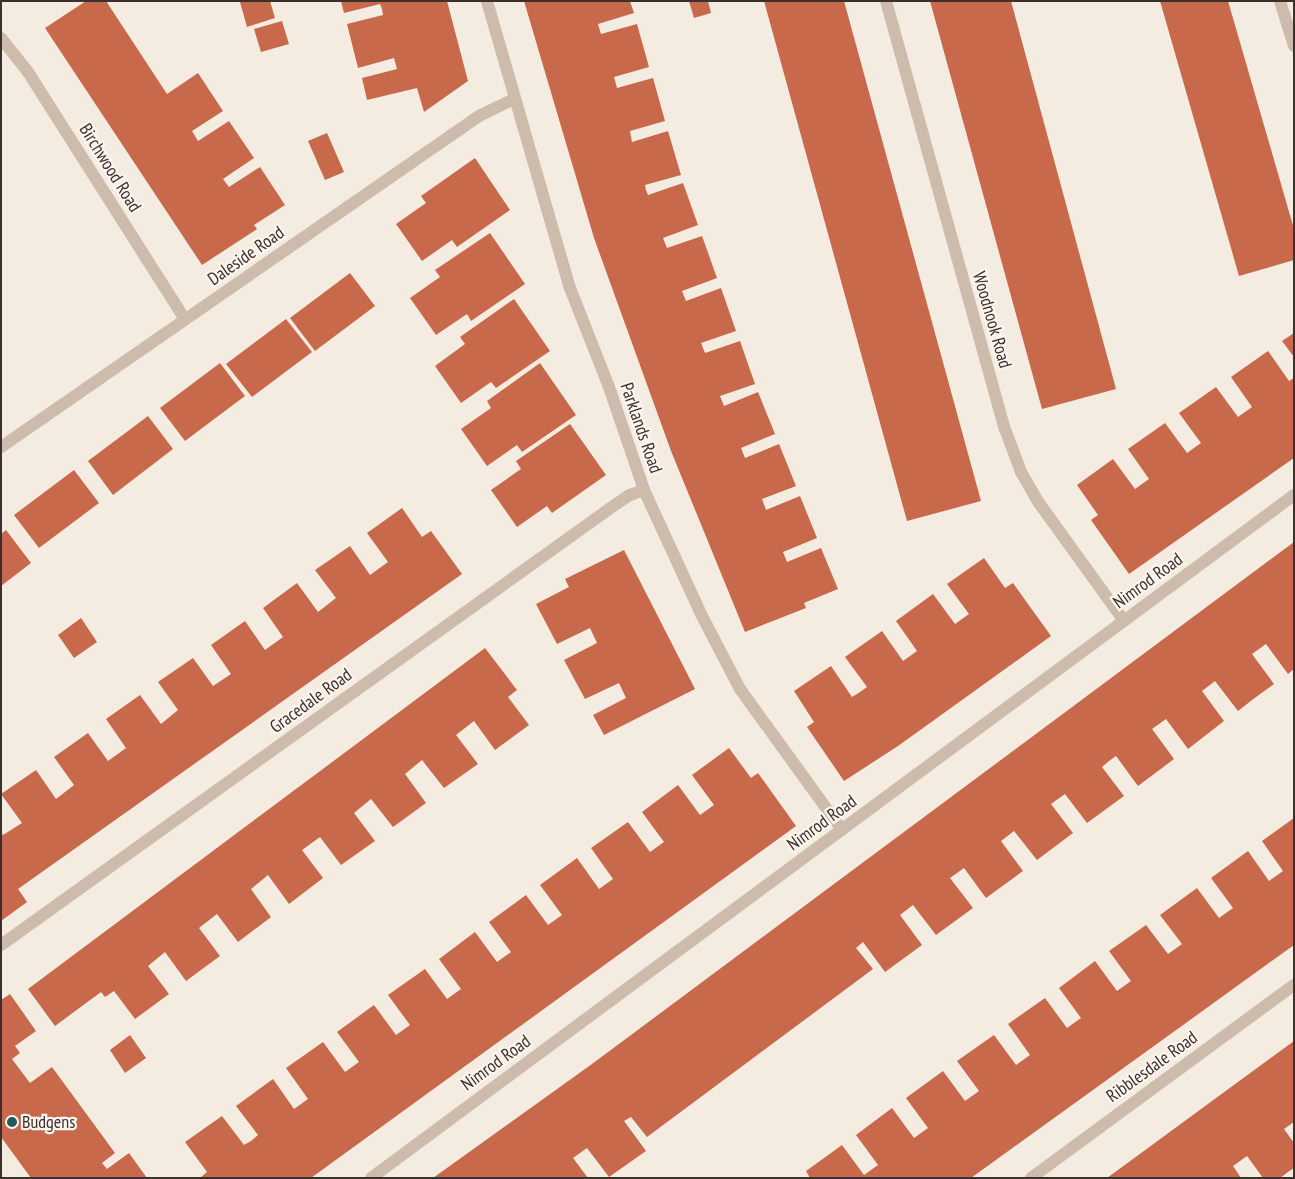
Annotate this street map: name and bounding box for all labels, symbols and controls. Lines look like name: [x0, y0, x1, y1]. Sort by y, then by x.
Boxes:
street label: Birchwood Road: [74, 120, 146, 216]
street label: Daleside Road: [204, 222, 288, 290]
street label: Woodnook Road: [968, 269, 1016, 371]
street label: Parklands Road: [615, 380, 667, 476]
street label: Nimrod Road: [1109, 549, 1187, 613]
street label: Gracedale Road: [266, 664, 356, 738]
street label: Nimrod Road: [783, 791, 861, 855]
street label: Ribblesdale Road: [1102, 1027, 1202, 1107]
street label: Nimrod Road: [457, 1031, 535, 1095]
place label: Budgens: [22, 1111, 75, 1133]
marker: Budgens: [6, 1116, 18, 1128]

